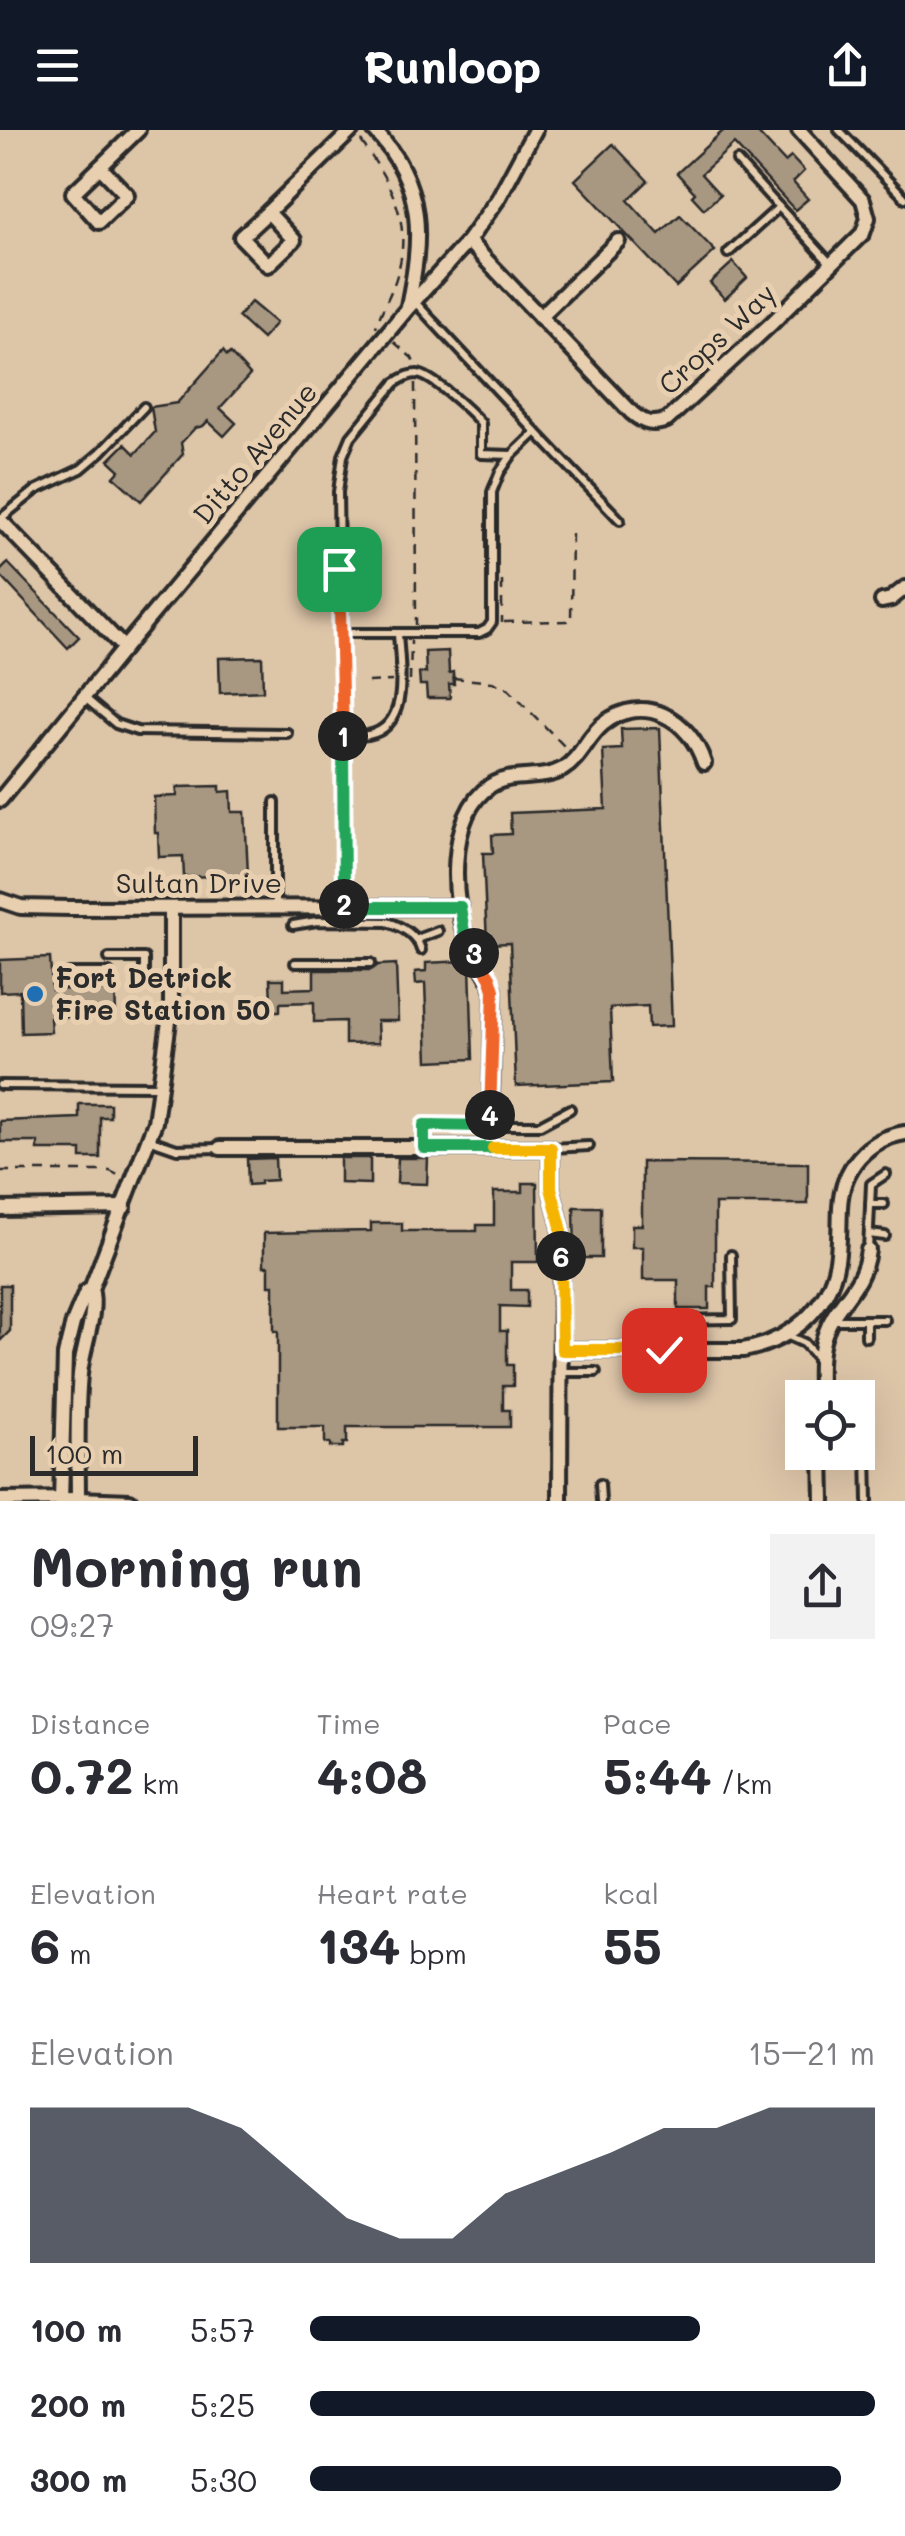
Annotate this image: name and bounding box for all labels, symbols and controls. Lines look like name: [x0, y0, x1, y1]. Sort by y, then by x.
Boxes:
text: Runloop: [364, 36, 541, 94]
icon: menu: [30, 38, 85, 93]
icon: share: [820, 38, 875, 93]
street label: Crops Way: [650, 275, 782, 402]
street label: Ditto Avenue: [184, 374, 324, 531]
pin: [297, 527, 382, 612]
icon: arrive: [312, 542, 367, 597]
pin: 1: [318, 711, 368, 761]
text: 1: [337, 718, 349, 754]
street label: Sultan Drive: [116, 864, 282, 900]
pin: 2: [319, 879, 369, 929]
text: 2: [336, 886, 352, 922]
pin: 3: [449, 928, 499, 978]
text: 3: [466, 935, 482, 971]
place label: Fort Detrick Fire Station 50: [55, 959, 270, 1027]
marker: Fort Detrick Fire Station 50: [24, 983, 46, 1005]
pin: 4: [465, 1090, 515, 1140]
text: 4: [481, 1097, 499, 1133]
pin: 6: [536, 1231, 586, 1281]
text: 6: [553, 1238, 569, 1274]
pin: [622, 1308, 707, 1393]
icon: check: [637, 1323, 692, 1378]
map controls: [785, 1380, 875, 1470]
button: locate: [785, 1380, 875, 1470]
scale bar: [30, 1431, 198, 1476]
text: 100 m: [45, 1435, 123, 1471]
text: Morning run: [30, 1529, 363, 1601]
button: share: [770, 1534, 875, 1639]
text: 09:27: [30, 1603, 114, 1645]
text: Distance: [30, 1705, 151, 1741]
text: Time: [317, 1705, 380, 1741]
text: Pace: [603, 1705, 672, 1741]
text: 0.72: [30, 1741, 133, 1807]
text: 4:08: [317, 1741, 427, 1807]
text: 5:44: [603, 1741, 712, 1807]
text: km: [133, 1765, 180, 1801]
text: /km: [712, 1765, 773, 1801]
text: Elevation: [30, 1875, 156, 1911]
text: Heart rate: [317, 1875, 468, 1911]
text: kcal: [603, 1875, 659, 1911]
text: 6: [30, 1911, 60, 1977]
text: 134: [317, 1911, 401, 1977]
text: 55: [603, 1911, 662, 1977]
text: m: [60, 1935, 92, 1971]
text: bpm: [401, 1935, 467, 1971]
text: Elevation: [30, 2031, 174, 2073]
text: 15–21 m: [748, 2031, 875, 2073]
text: 100 m: [30, 2308, 122, 2350]
text: 5:57: [190, 2308, 255, 2350]
text: 200 m: [30, 2383, 126, 2425]
text: 5:25: [190, 2383, 255, 2425]
text: 300 m: [30, 2458, 127, 2500]
text: 5:30: [190, 2458, 257, 2500]

